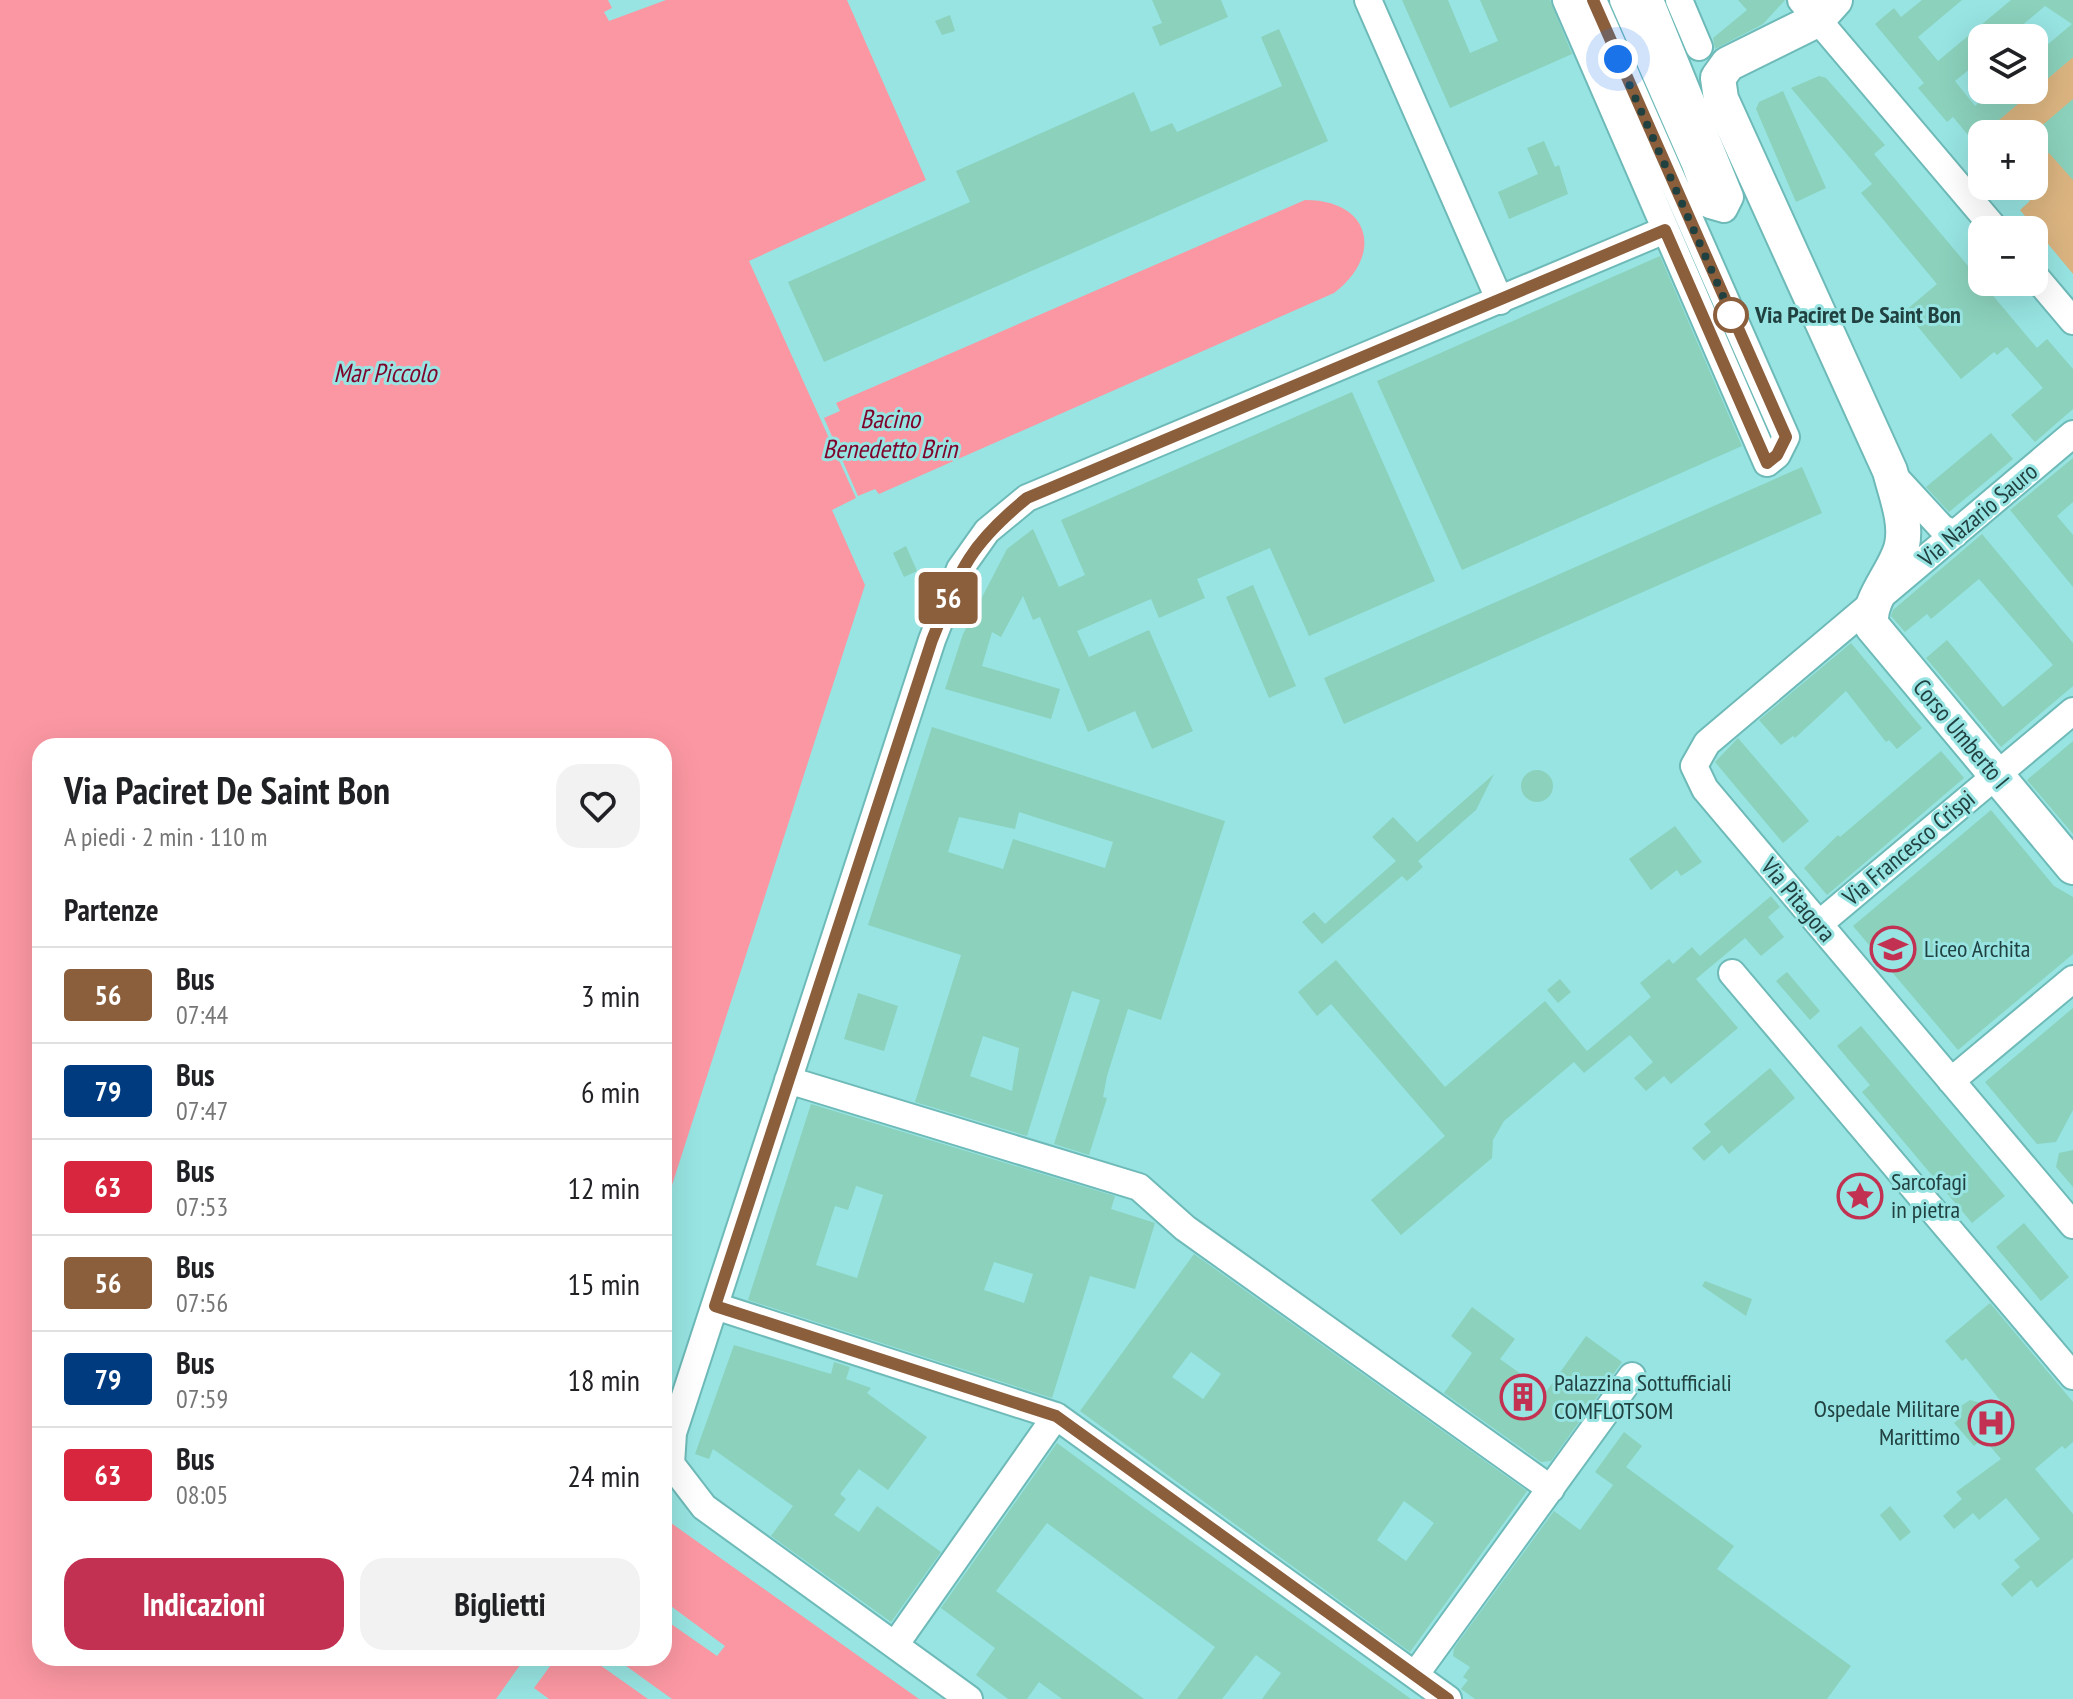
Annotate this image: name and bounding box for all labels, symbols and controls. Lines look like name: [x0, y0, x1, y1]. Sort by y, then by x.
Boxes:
map controls: [1968, 24, 2048, 296]
button: layers: [1968, 24, 2048, 104]
your location: [1598, 39, 1638, 79]
button: +: [1968, 120, 2048, 200]
button: −: [1968, 216, 2048, 296]
marker: Via Paciret De Saint Bon: [1714, 298, 1748, 332]
place label: Via Paciret De Saint Bon: [1754, 299, 1961, 330]
water label: Mar Piccolo: [333, 356, 438, 389]
water label: Bacino Benedetto Brin: [823, 402, 959, 465]
street label: Via Nazario Sauro: [1911, 456, 2044, 574]
line badge: 56: [912, 572, 984, 624]
text: 56: [935, 579, 961, 616]
street label: Corso Umberto I: [1906, 672, 2016, 795]
button: heart: [556, 764, 640, 848]
text: Via Paciret De Saint Bon: [64, 765, 390, 814]
street label: Via Francesco Crispi: [1835, 783, 1981, 913]
text: A piedi · 2 min · 110 m: [64, 820, 267, 853]
street label: Via Pitagora: [1754, 851, 1842, 948]
text: Partenze: [64, 890, 159, 929]
school or university icon: Liceo Archita: [1869, 925, 1917, 973]
place label: Liceo Archita: [1924, 933, 2030, 964]
text: Bus: [176, 959, 215, 998]
text: 56: [95, 976, 121, 1013]
text: 3 min: [581, 976, 640, 1015]
text: 07:44: [176, 998, 228, 1031]
text: Bus: [176, 1055, 215, 1094]
text: 79: [95, 1072, 121, 1109]
text: 6 min: [581, 1072, 640, 1111]
text: 07:47: [176, 1094, 228, 1127]
text: Bus: [176, 1151, 215, 1190]
place label: Sarcofagi in pietra: [1891, 1166, 1967, 1225]
text: 63: [95, 1168, 121, 1205]
text: 12 min: [567, 1168, 640, 1207]
place icon: Sarcofagi in pietra: [1836, 1172, 1884, 1220]
text: 07:53: [176, 1190, 228, 1223]
text: Bus: [176, 1247, 215, 1286]
text: 56: [95, 1264, 121, 1301]
text: 15 min: [567, 1264, 640, 1303]
text: 07:56: [176, 1286, 228, 1319]
text: Bus: [176, 1343, 215, 1382]
text: 79: [95, 1360, 121, 1397]
text: 18 min: [567, 1360, 640, 1399]
place label: Palazzina Sottufficiali COMFLOTSOM: [1554, 1367, 1732, 1426]
building icon: Palazzina Sottufficiali COMFLOTSOM: [1499, 1373, 1547, 1421]
text: 07:59: [176, 1382, 228, 1415]
place label: Ospedale Militare Marittimo: [1814, 1393, 1960, 1452]
hospital icon: Ospedale Militare Marittimo: [1967, 1399, 2015, 1447]
text: Bus: [176, 1439, 215, 1478]
text: 63: [95, 1456, 121, 1493]
text: 24 min: [567, 1456, 640, 1495]
text: 08:05: [176, 1478, 228, 1511]
button: Indicazioni: [64, 1558, 344, 1650]
button: Biglietti: [360, 1558, 640, 1650]

